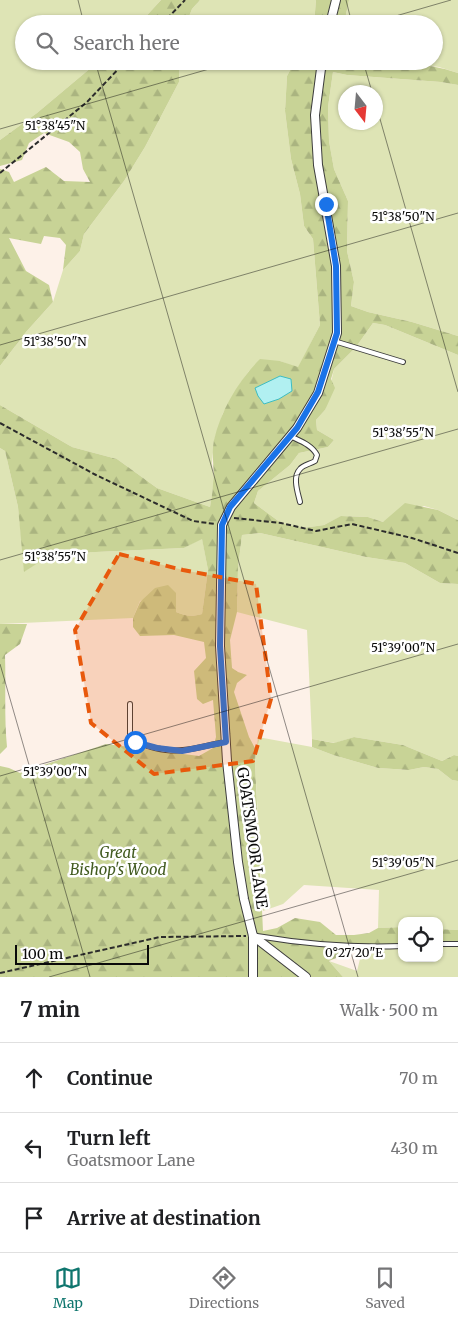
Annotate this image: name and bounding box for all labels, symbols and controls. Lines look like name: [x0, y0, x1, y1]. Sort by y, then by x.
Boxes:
search box: [15, 15, 443, 70]
icon: search: [33, 29, 61, 57]
text: Search here: [73, 31, 180, 55]
north arrow: [338, 85, 383, 130]
text: 51°38'45"N: [25, 118, 86, 133]
route end: [315, 193, 338, 216]
text: 51°38'50"N: [371, 209, 435, 224]
text: 51°38'50"N: [23, 334, 87, 349]
text: 51°38'55"N: [372, 425, 435, 440]
text: 51°38'55"N: [24, 549, 87, 564]
text: 51°39'00"N: [371, 640, 436, 655]
route start: [124, 731, 147, 754]
text: 51°39'00"N: [23, 764, 88, 779]
street label: GOATSMOOR LANE: [233, 766, 272, 910]
park label: Great Bishop's Wood: [70, 843, 167, 879]
text: 51°39'05"N: [372, 855, 435, 870]
map controls: [398, 917, 443, 962]
button: locate: [398, 917, 443, 962]
scale bar: [15, 942, 149, 965]
text: 100 m: [22, 945, 63, 963]
text: 0°27'20"E: [325, 945, 383, 960]
text: 7 min: [20, 996, 80, 1023]
text: Walk · 500 m: [340, 1000, 438, 1020]
icon: ahead: [20, 1064, 48, 1092]
text: Continue: [67, 1066, 153, 1090]
text: 70 m: [399, 1068, 438, 1088]
text: Turn left: [67, 1126, 151, 1150]
icon: left: [20, 1134, 48, 1162]
text: 430 m: [391, 1138, 438, 1158]
text: Goatsmoor Lane: [67, 1150, 195, 1170]
icon: arrive: [20, 1204, 48, 1232]
text: Arrive at destination: [67, 1206, 261, 1230]
tab: Map: [53, 1264, 83, 1312]
tab: Directions: [189, 1264, 259, 1312]
tab: Saved: [365, 1264, 405, 1312]

